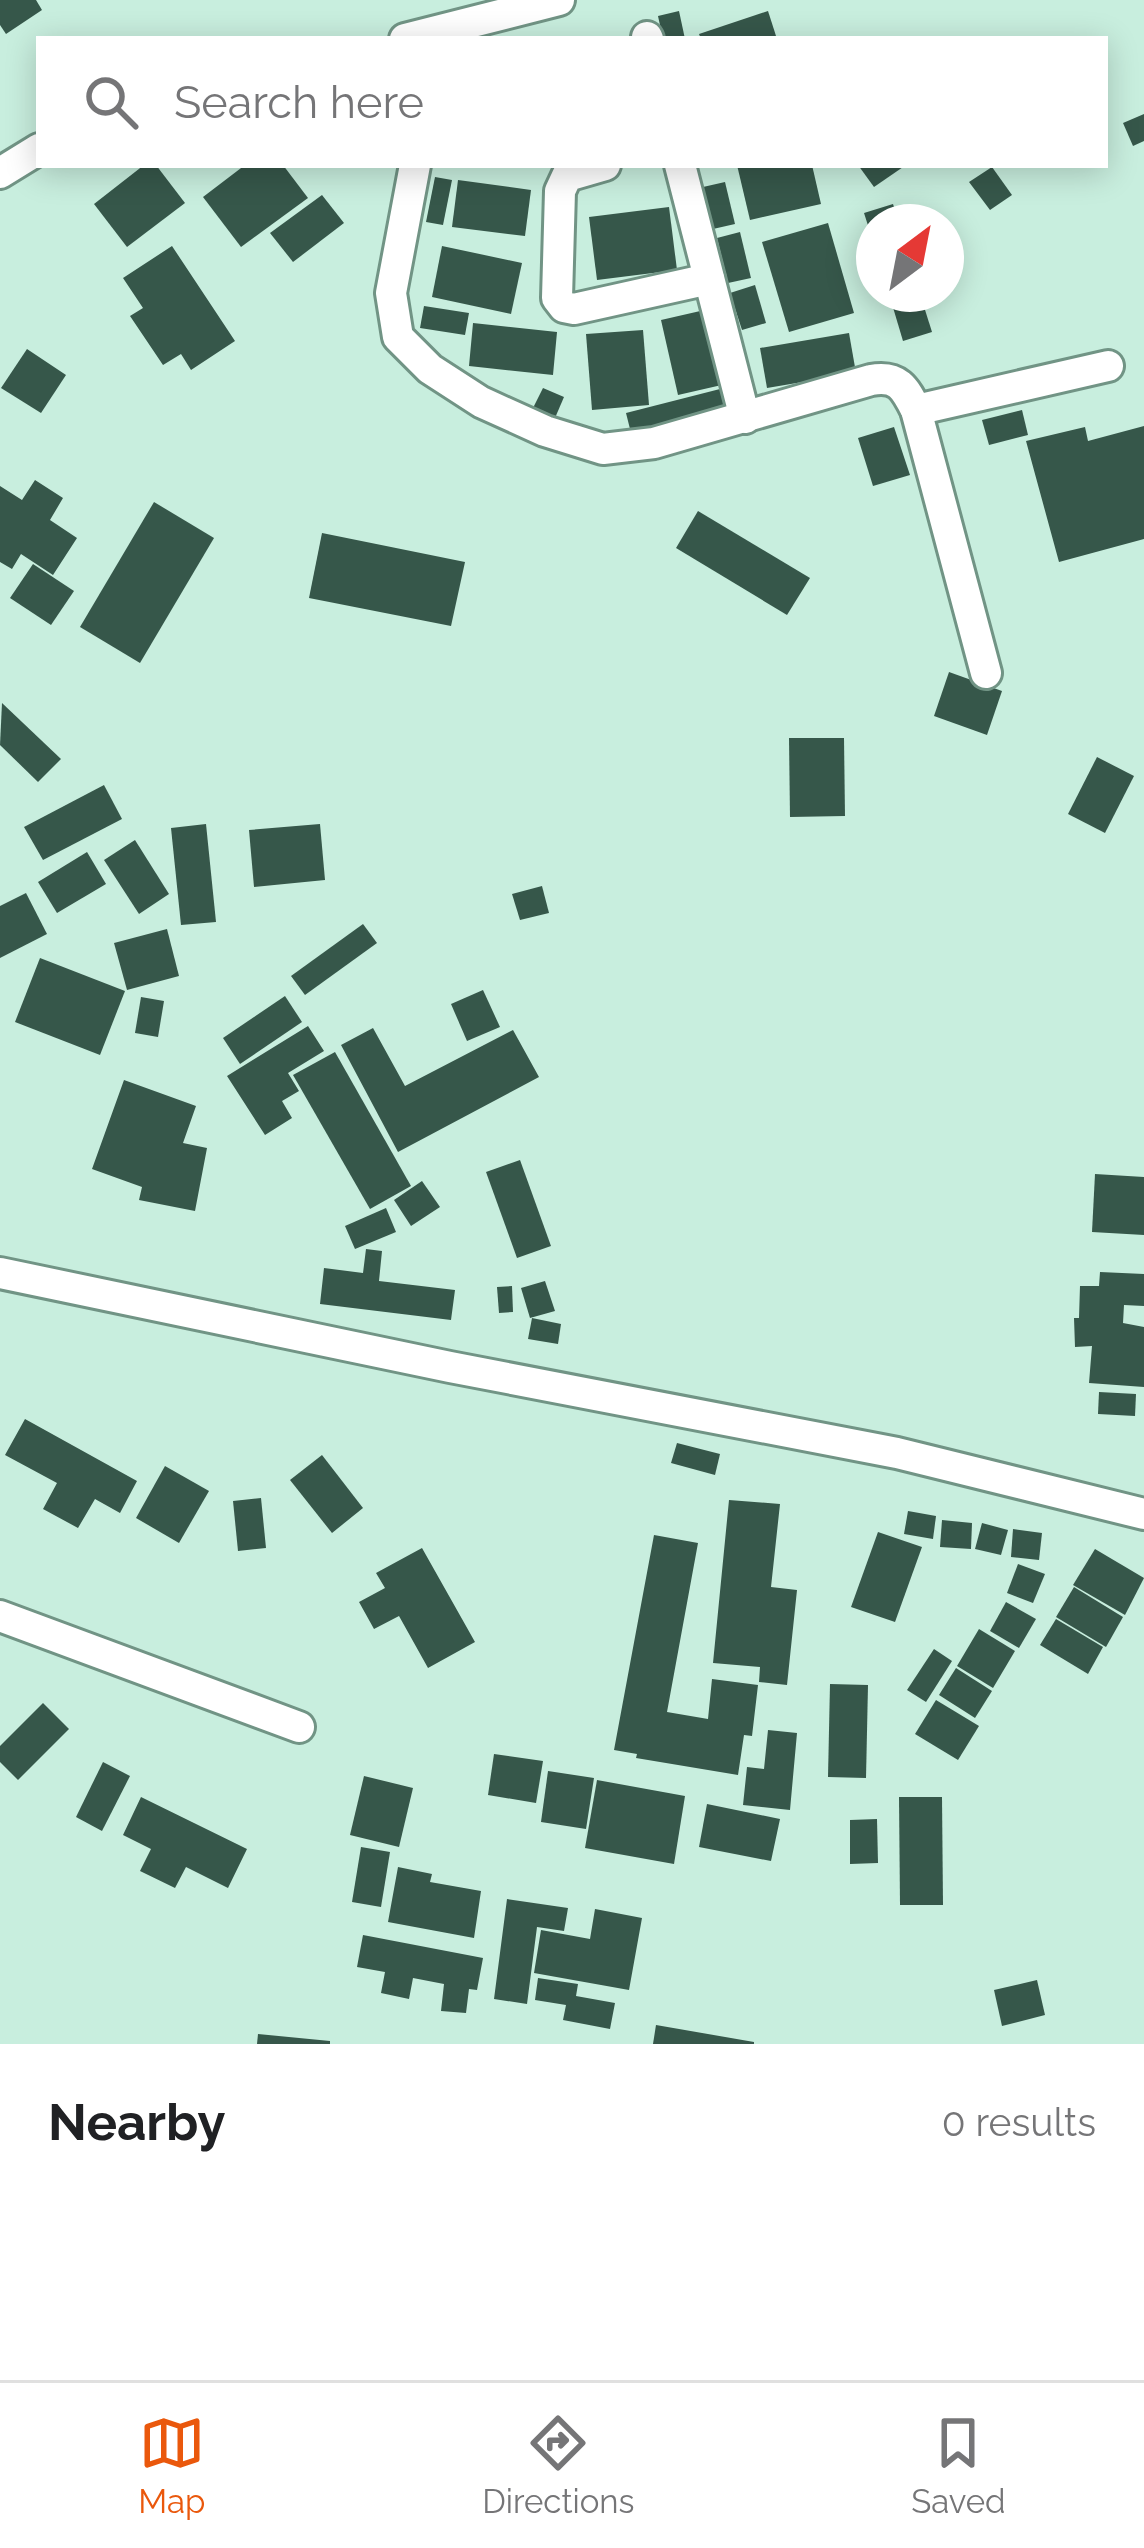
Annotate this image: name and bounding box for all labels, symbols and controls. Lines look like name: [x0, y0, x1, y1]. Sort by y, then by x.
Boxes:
search box: [36, 36, 1108, 168]
icon: search: [78, 69, 144, 135]
text: Search here: [174, 76, 424, 129]
north arrow: [856, 204, 964, 312]
text: Nearby: [48, 2092, 225, 2152]
text: 0 results: [942, 2099, 1096, 2145]
tab: Map: [138, 2410, 205, 2521]
tab: Directions: [482, 2410, 635, 2521]
tab: Saved: [911, 2410, 1006, 2521]

